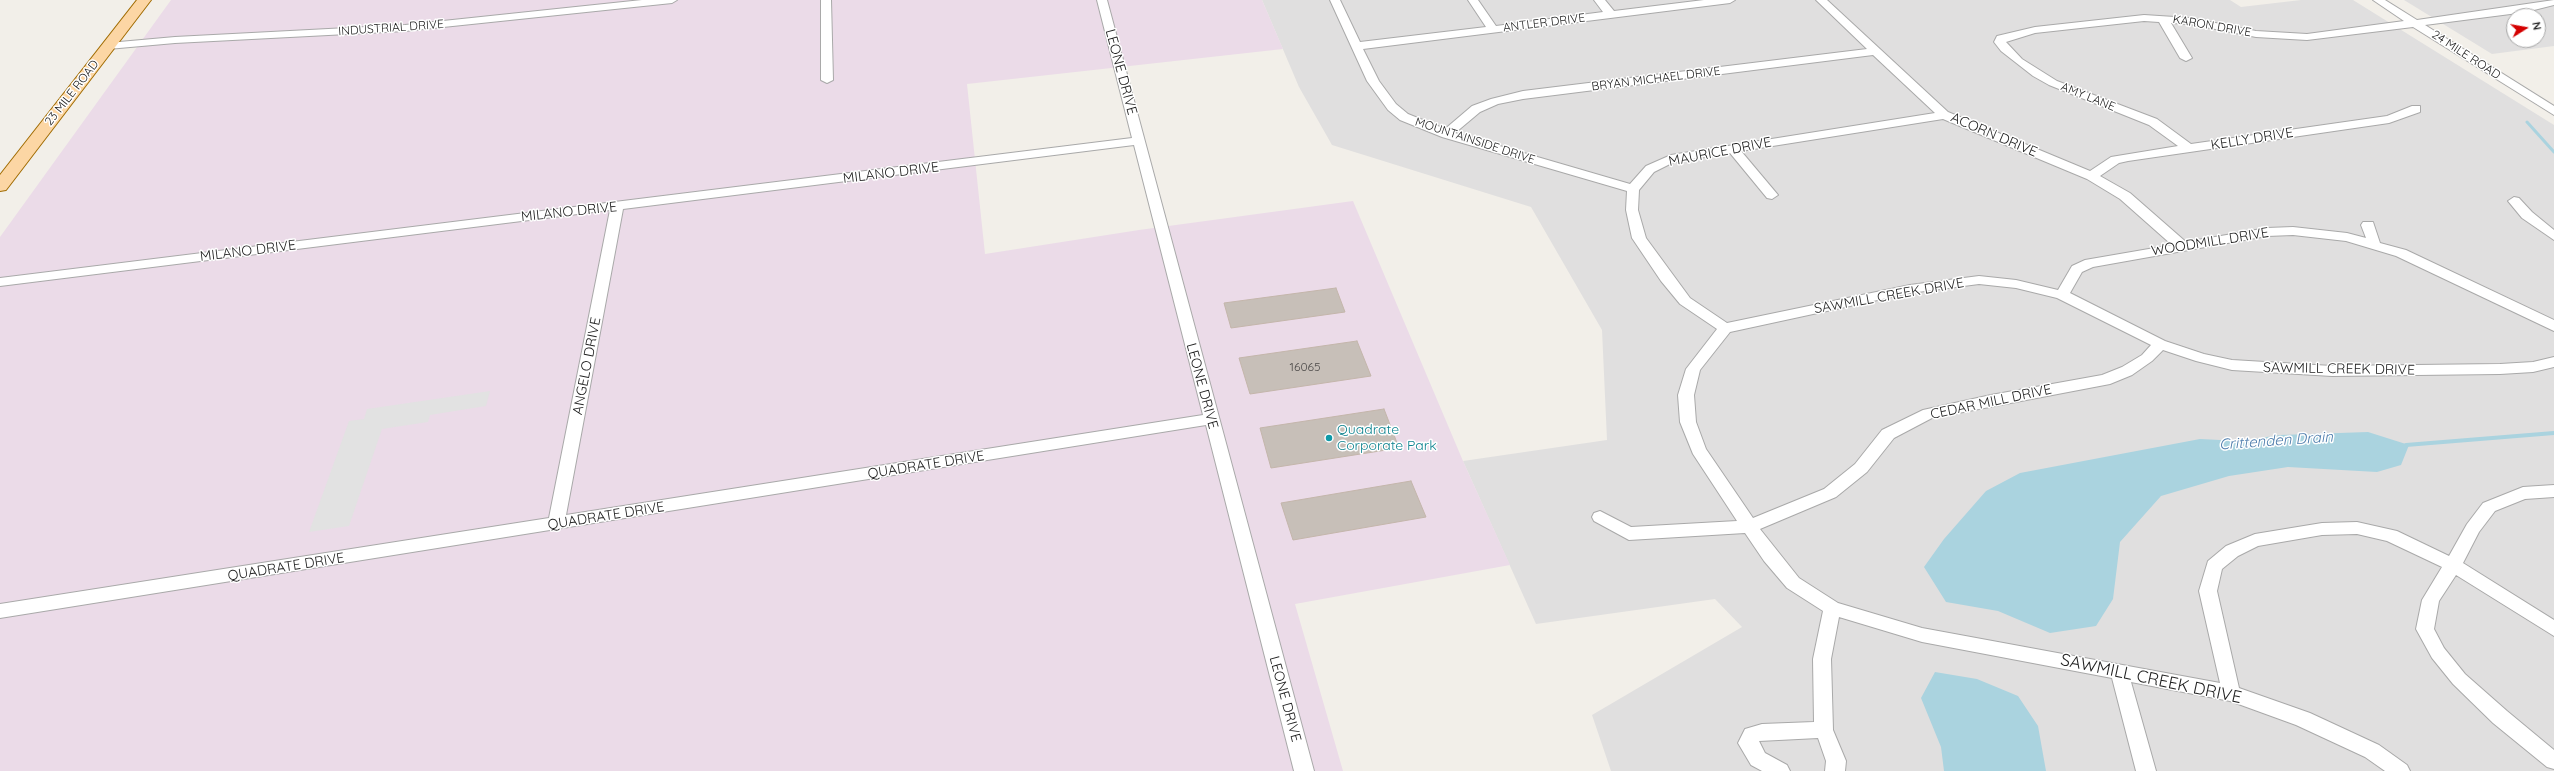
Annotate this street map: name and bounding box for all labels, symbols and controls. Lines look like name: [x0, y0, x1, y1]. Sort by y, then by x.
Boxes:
north arrow: [2506, 8, 2546, 48]
street label: ANTLER DRIVE: [1502, 11, 1586, 35]
street label: KARON DRIVE: [2172, 12, 2252, 40]
street label: INDUSTRIAL DRIVE: [338, 17, 444, 39]
text: N: [2529, 21, 2544, 31]
street label: LEONE DRIVE: [1101, 27, 1141, 117]
street label: 24 MILE ROAD: [2429, 27, 2503, 83]
street label: 23 MILE ROAD: [42, 57, 102, 129]
street label: BRYAN MICHAEL DRIVE: [1591, 64, 1721, 94]
street label: AMY LANE: [2059, 80, 2117, 114]
street label: ACORN DRIVE: [1948, 109, 2040, 161]
street label: MOUNTAINSIDE DRIVE: [1413, 115, 1537, 167]
street label: KELLY DRIVE: [2210, 124, 2294, 154]
street label: MAURICE DRIVE: [1667, 134, 1773, 170]
street label: MILANO DRIVE: [842, 159, 940, 187]
street label: MILANO DRIVE: [520, 199, 618, 225]
street label: WOODMILL DRIVE: [2150, 224, 2270, 260]
street label: MILANO DRIVE: [199, 237, 297, 265]
street label: SAWMILL CREEK DRIVE: [1813, 275, 1965, 317]
street label: ANGELO DRIVE: [569, 316, 605, 416]
street label: LEONE DRIVE: [1182, 341, 1222, 431]
street label: SAWMILL CREEK DRIVE: [2263, 359, 2415, 379]
house number: 16065: [1289, 360, 1321, 374]
street label: CEDAR MILL DRIVE: [1929, 381, 2053, 423]
place label: Quadrate Corporate Park: [1337, 422, 1437, 454]
water label: Crittenden Drain: [2219, 428, 2333, 454]
marker: Quadrate Corporate Park: [1324, 433, 1334, 443]
street label: QUADRATE DRIVE: [866, 447, 986, 483]
street label: QUADRATE DRIVE: [546, 498, 666, 534]
street label: QUADRATE DRIVE: [226, 549, 346, 585]
street label: SAWMILL CREEK DRIVE: [2059, 650, 2243, 708]
street label: LEONE DRIVE: [1265, 654, 1305, 744]

